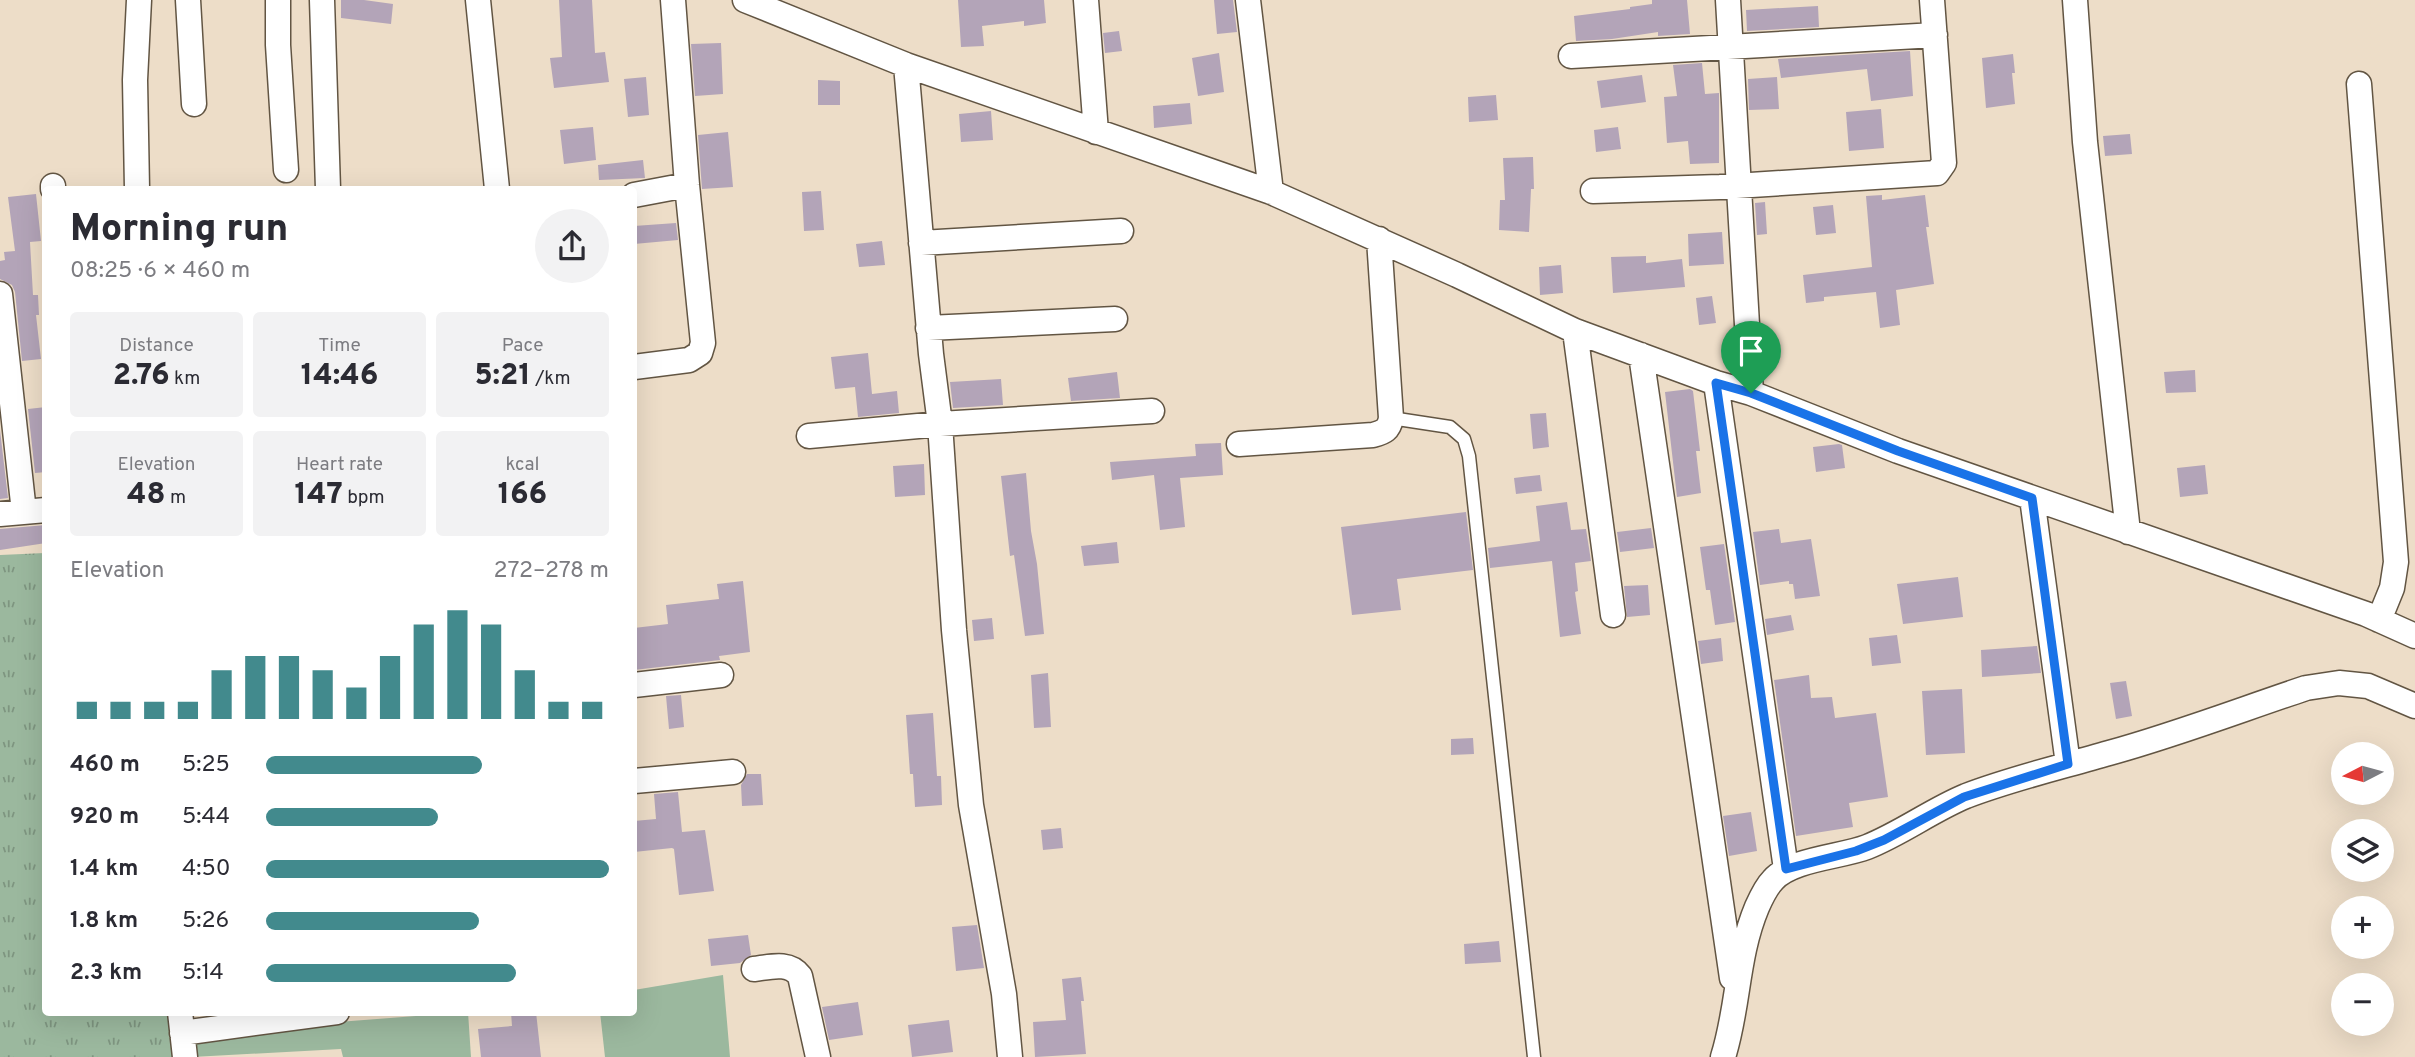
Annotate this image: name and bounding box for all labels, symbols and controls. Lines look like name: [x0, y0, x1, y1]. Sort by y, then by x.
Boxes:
text: Morning run: [70, 206, 288, 255]
button: share: [535, 209, 609, 283]
text: 08:25 · 6 × 460 m: [70, 257, 250, 286]
pin: [1721, 321, 1781, 393]
icon: arrive: [1732, 332, 1770, 370]
text: Distance: [119, 334, 194, 358]
text: Time: [318, 334, 361, 358]
text: Pace: [502, 334, 543, 358]
text: 2.76: [113, 358, 170, 395]
text: 14:46: [301, 358, 378, 395]
text: 5:21: [474, 358, 531, 395]
text: km: [170, 367, 200, 391]
text: /km: [531, 367, 571, 391]
text: Elevation: [117, 453, 196, 477]
text: Heart rate: [296, 453, 383, 477]
text: kcal: [506, 453, 539, 477]
text: 48: [127, 477, 166, 514]
text: 147: [294, 477, 343, 514]
text: 166: [498, 477, 547, 514]
text: m: [166, 486, 186, 510]
text: bpm: [343, 486, 385, 510]
text: Elevation: [70, 557, 165, 586]
text: 272–278 m: [494, 557, 609, 586]
north arrow: [2331, 742, 2394, 805]
map controls: [2331, 742, 2394, 1036]
text: 460 m: [70, 751, 140, 780]
text: 5:25: [182, 751, 230, 780]
text: 920 m: [70, 803, 139, 832]
text: 5:44: [182, 803, 230, 832]
button: layers: [2331, 819, 2394, 882]
text: 1.4 km: [70, 855, 138, 884]
text: 4:50: [182, 855, 230, 884]
button: +: [2331, 896, 2394, 959]
text: 1.8 km: [70, 907, 138, 936]
text: 5:26: [182, 907, 229, 936]
text: 2.3 km: [70, 959, 142, 988]
text: 5:14: [182, 959, 224, 988]
button: −: [2331, 973, 2394, 1036]

